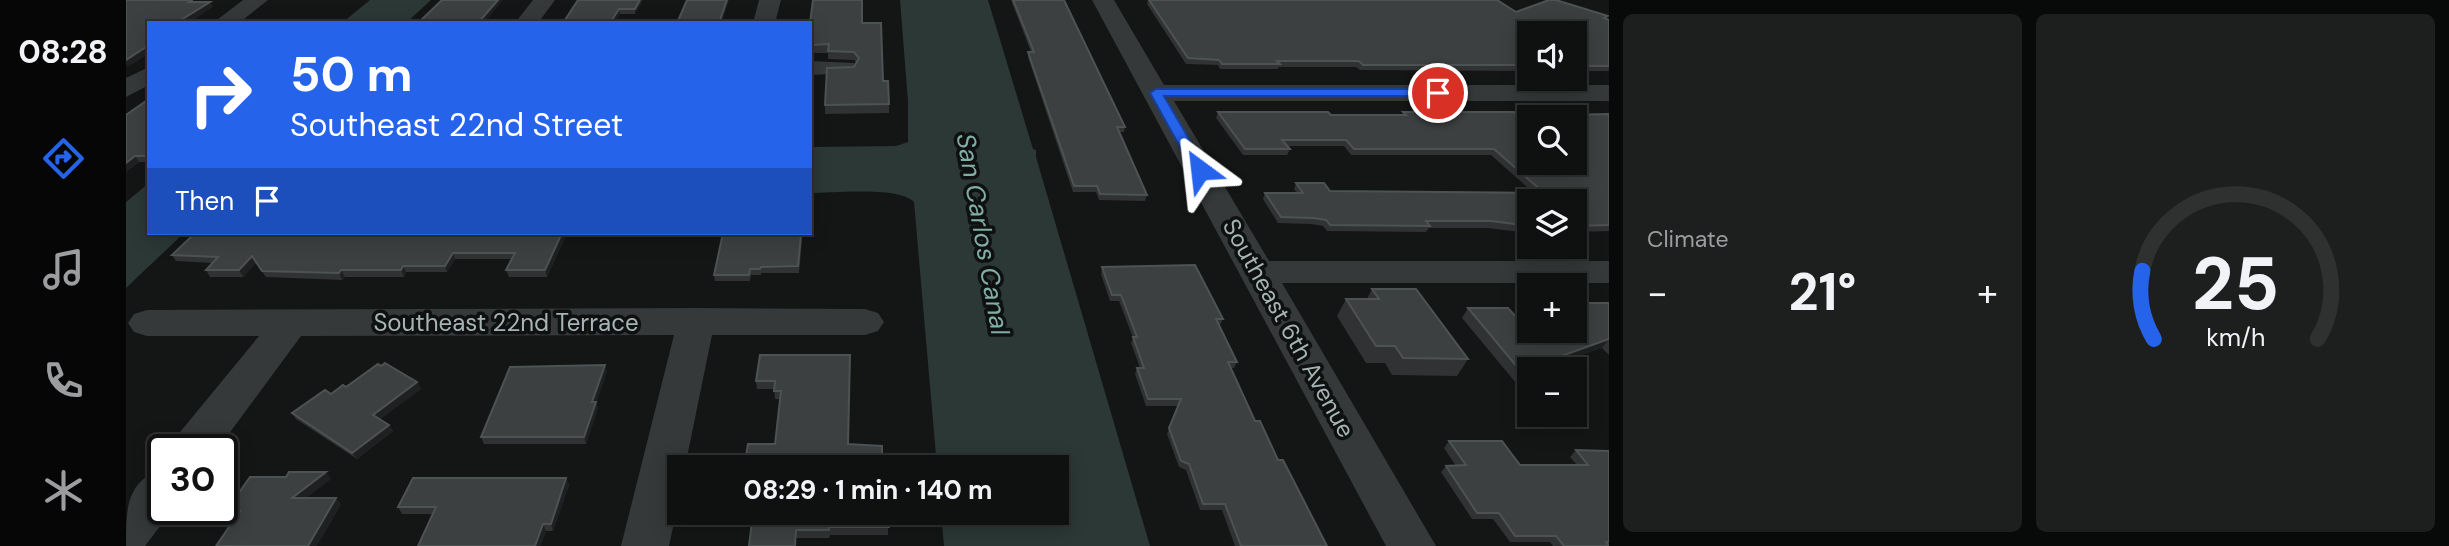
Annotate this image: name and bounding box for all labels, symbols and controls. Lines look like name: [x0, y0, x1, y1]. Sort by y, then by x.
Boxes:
map controls: [1517, 21, 1587, 427]
button: sound: [1517, 21, 1587, 91]
text: 08:28: [18, 31, 108, 73]
text: 50 m: [290, 42, 413, 106]
icon: right: [175, 49, 266, 140]
pin: [1408, 63, 1468, 123]
icon: arrive: [1419, 74, 1457, 112]
text: Southeast 22nd Street: [290, 104, 623, 146]
button: search: [1517, 105, 1587, 175]
water label: San Carlos Canal: [949, 130, 1018, 339]
position arrow: [1163, 133, 1237, 207]
icon: directions: [39, 134, 88, 183]
icon: arrive: [248, 182, 286, 220]
text: Then: [175, 184, 234, 218]
button: layers: [1517, 189, 1587, 259]
street label: Southeast 6th Avenue: [1216, 213, 1362, 443]
text: Climate: [1647, 224, 1729, 254]
text: 25: [2192, 237, 2279, 332]
icon: music: [39, 245, 88, 294]
text: 21°: [1789, 258, 1856, 326]
text: −: [1647, 268, 1668, 318]
text: +: [1977, 268, 1998, 318]
button: +: [1517, 273, 1587, 343]
street label: Southeast 22nd Terrace: [373, 307, 639, 338]
text: km/h: [2206, 321, 2265, 354]
icon: phone: [39, 356, 88, 405]
button: −: [1517, 357, 1587, 427]
speed limit sign: 30: [147, 434, 238, 525]
icon: climate: [39, 466, 88, 515]
text: 08:29 · 1 min · 140 m: [744, 473, 992, 507]

